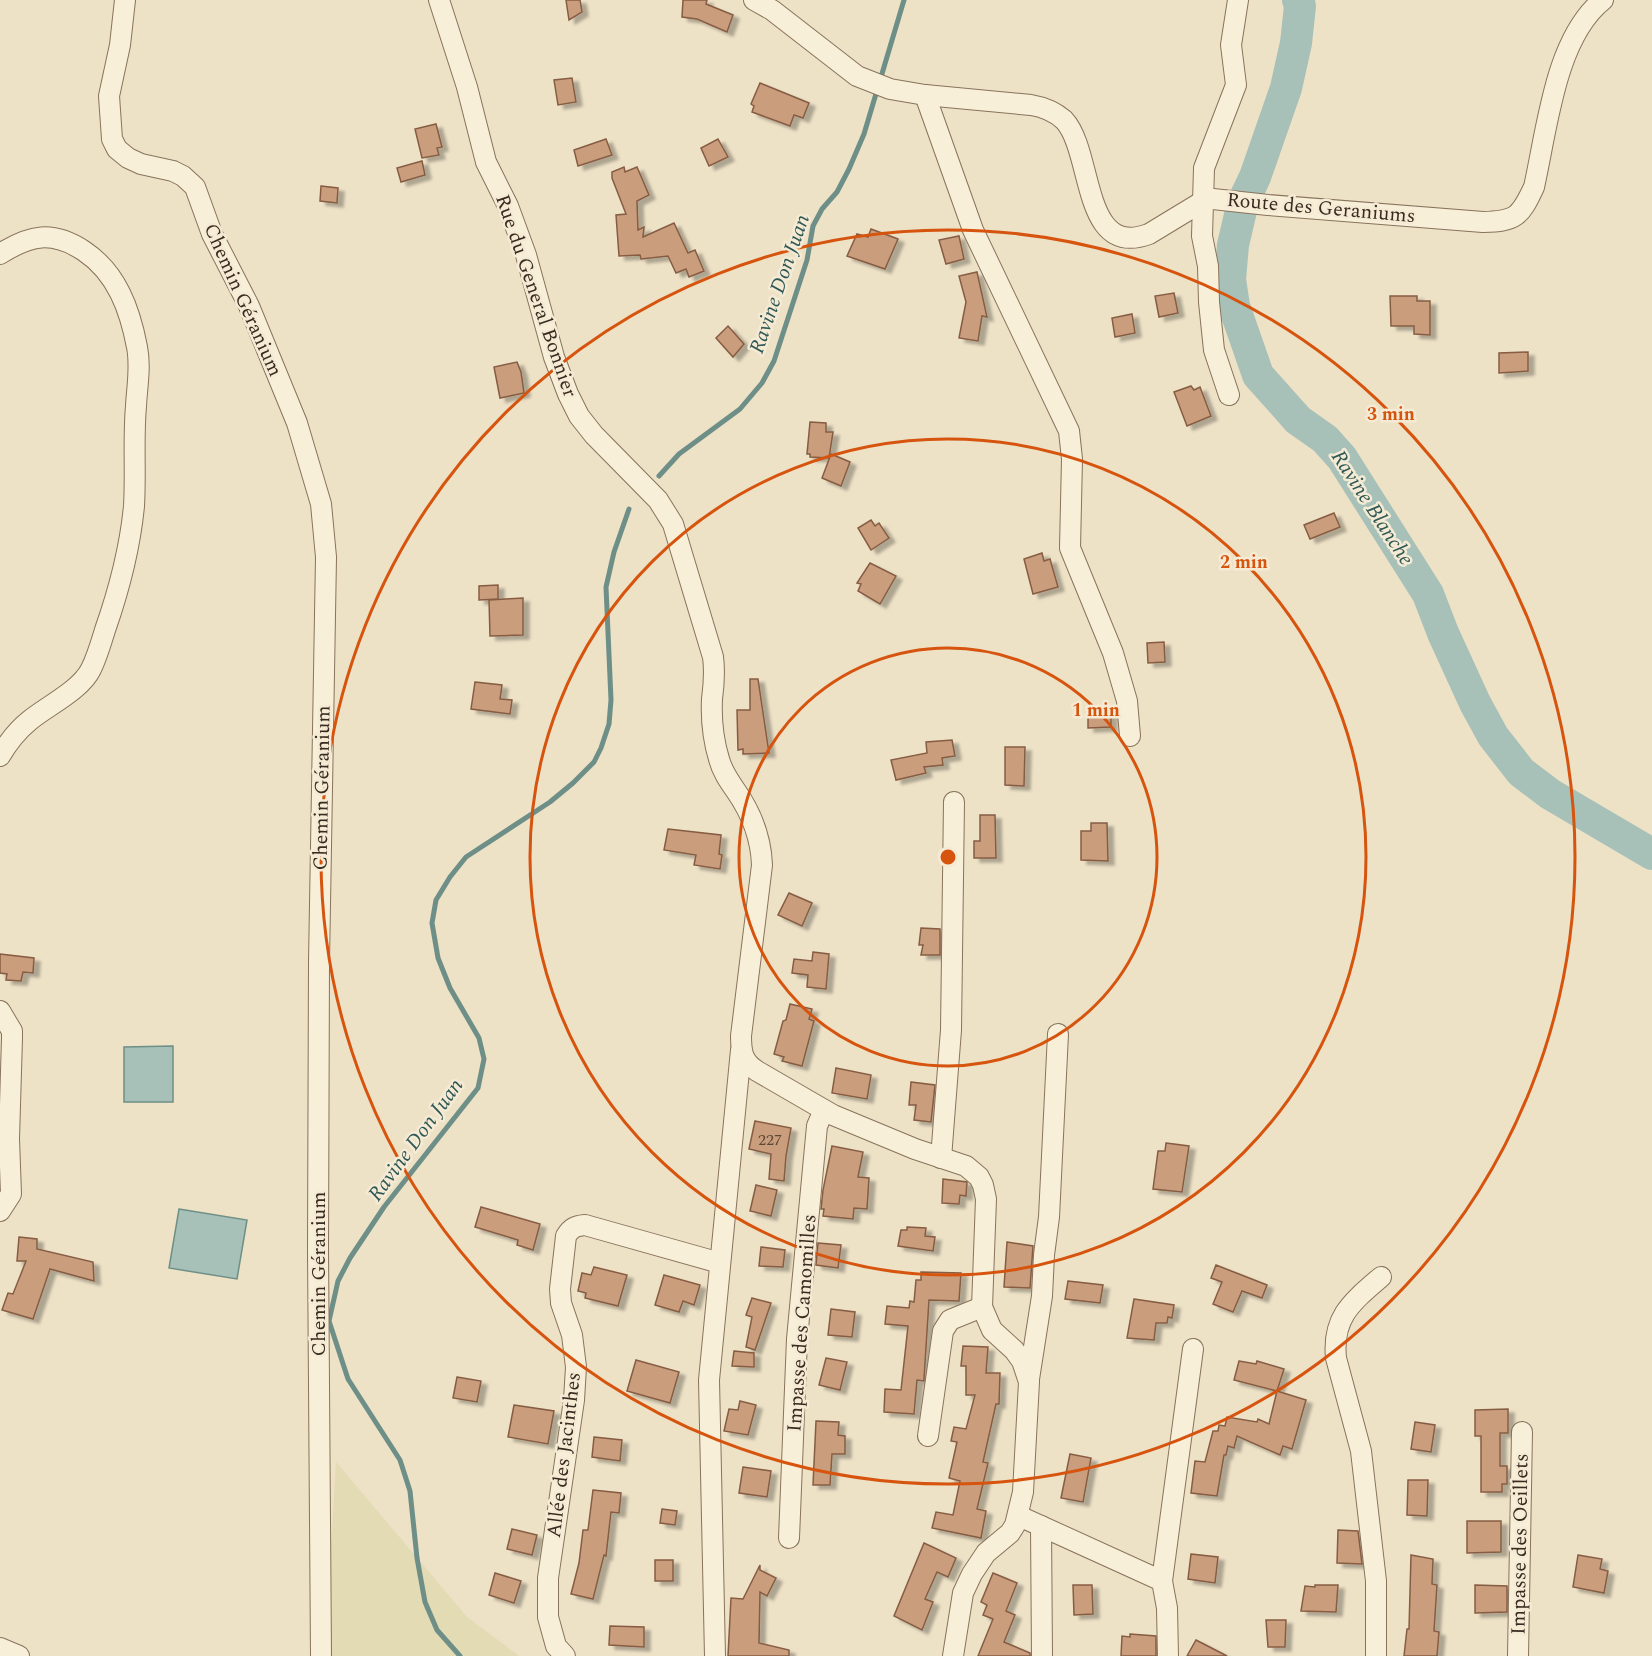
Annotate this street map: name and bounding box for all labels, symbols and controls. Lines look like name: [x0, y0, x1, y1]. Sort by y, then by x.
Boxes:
street label: Route des Geraniums: [1225, 185, 1417, 231]
street label: Rue du General Bonnier: [487, 191, 585, 402]
water label: Ravine Don Juan: [741, 210, 819, 358]
street label: Chemin Géranium: [196, 219, 290, 381]
text: 3 min: [1367, 401, 1415, 428]
water label: Ravine Blanche: [1323, 444, 1421, 572]
text: 2 min: [1220, 549, 1268, 576]
text: 1 min: [1072, 697, 1120, 724]
street label: Chemin Géranium: [306, 705, 338, 871]
centre of rings: [938, 847, 958, 867]
water label: Ravine Don Juan: [360, 1072, 472, 1208]
house number: 227: [758, 1128, 782, 1152]
street label: Chemin Géranium: [304, 1191, 334, 1357]
street label: Impasse des Camomilles: [779, 1213, 825, 1433]
street label: Allée des Jacinthes: [539, 1370, 589, 1540]
street label: Impasse des Oeillets: [1503, 1453, 1537, 1635]

